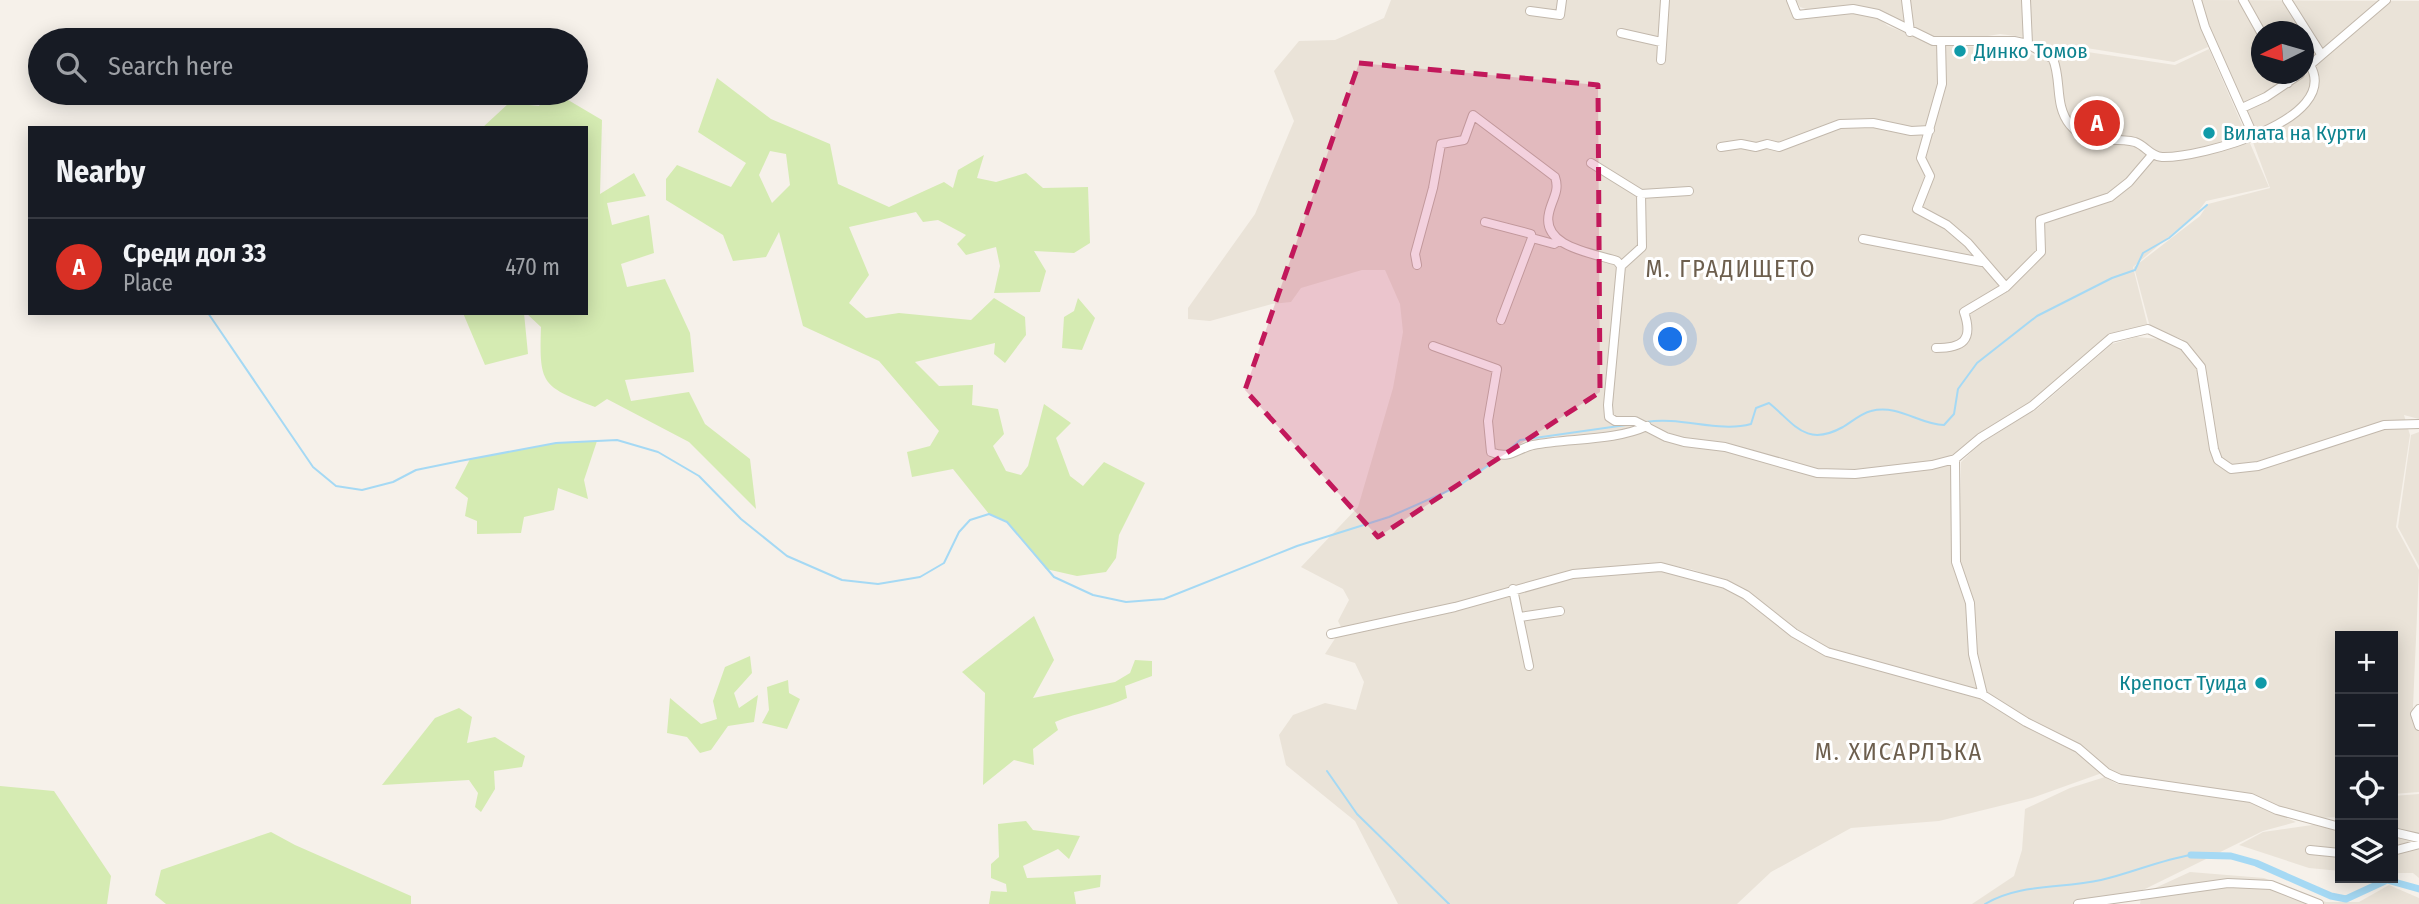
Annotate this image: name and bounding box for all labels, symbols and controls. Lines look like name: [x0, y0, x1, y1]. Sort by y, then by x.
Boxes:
north arrow: [2251, 21, 2314, 84]
search box: [28, 28, 588, 105]
place label: Динко Томов: [1973, 38, 2088, 64]
marker: Динко Томов: [1952, 43, 1968, 59]
icon: search: [52, 48, 90, 86]
text: Search here: [108, 51, 233, 82]
pin: A: [2074, 97, 2120, 149]
place label: Вилата на Курти: [2223, 120, 2367, 146]
marker: Вилата на Курти: [2201, 125, 2217, 141]
text: Nearby: [56, 154, 145, 190]
text: Среди дол 33: [123, 238, 266, 269]
text: A: [73, 253, 85, 281]
text: 470 m: [505, 253, 560, 281]
district label: М. ГРАДИЩЕТО: [1645, 255, 1817, 283]
text: Place: [123, 269, 173, 297]
your location: [1653, 322, 1687, 356]
map controls: [2335, 631, 2398, 883]
button: +: [2335, 631, 2398, 694]
place label: Крепост Туида: [2119, 670, 2247, 696]
marker: Крепост Туида: [2253, 675, 2269, 691]
button: −: [2335, 694, 2398, 757]
district label: М. ХИСАРЛЪКА: [1815, 738, 1983, 766]
button: locate: [2335, 757, 2398, 820]
button: layers: [2335, 820, 2398, 883]

